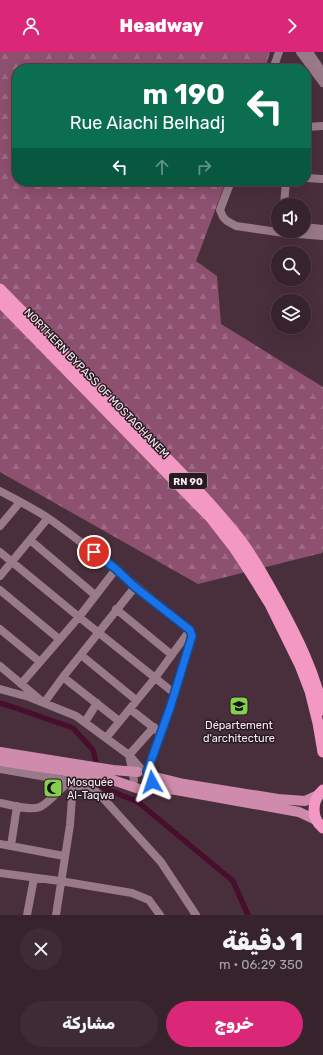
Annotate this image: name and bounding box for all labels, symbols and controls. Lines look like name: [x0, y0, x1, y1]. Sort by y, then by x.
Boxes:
icon: person: [20, 15, 42, 37]
text: Headway: [120, 15, 203, 37]
icon: forward: [281, 15, 303, 37]
text: 190 m: [142, 78, 225, 111]
icon: left: [239, 80, 291, 132]
text: Rue Aiachi Belhadj: [70, 112, 225, 134]
icon: left: [109, 156, 131, 178]
icon: ahead: [151, 156, 173, 178]
icon: right: [193, 156, 215, 178]
map controls: [271, 198, 311, 334]
button: sound: [271, 198, 311, 238]
button: search: [271, 246, 311, 286]
button: layers: [271, 294, 311, 334]
street label: NORTHERN BYPASS OF MOSTAGHANEM: [21, 306, 172, 461]
road number: RN 90: [169, 473, 207, 489]
pin: [77, 535, 111, 569]
icon: arrive: [83, 541, 105, 563]
school or university icon: Département d'architecture: [228, 695, 250, 717]
place label: Département d'architecture: [203, 719, 275, 745]
position arrow: [131, 761, 173, 803]
place label: Mosquée Al-Taqwa: [67, 776, 114, 802]
mosque icon: Mosquée Al-Taqwa: [42, 777, 64, 799]
button: close: [20, 928, 62, 970]
text: 1 دقيقة: [222, 928, 303, 956]
text: 350 m · 06:29: [219, 957, 303, 972]
button: مشاركة: [20, 1001, 158, 1047]
button: خروج: [166, 1001, 303, 1047]

